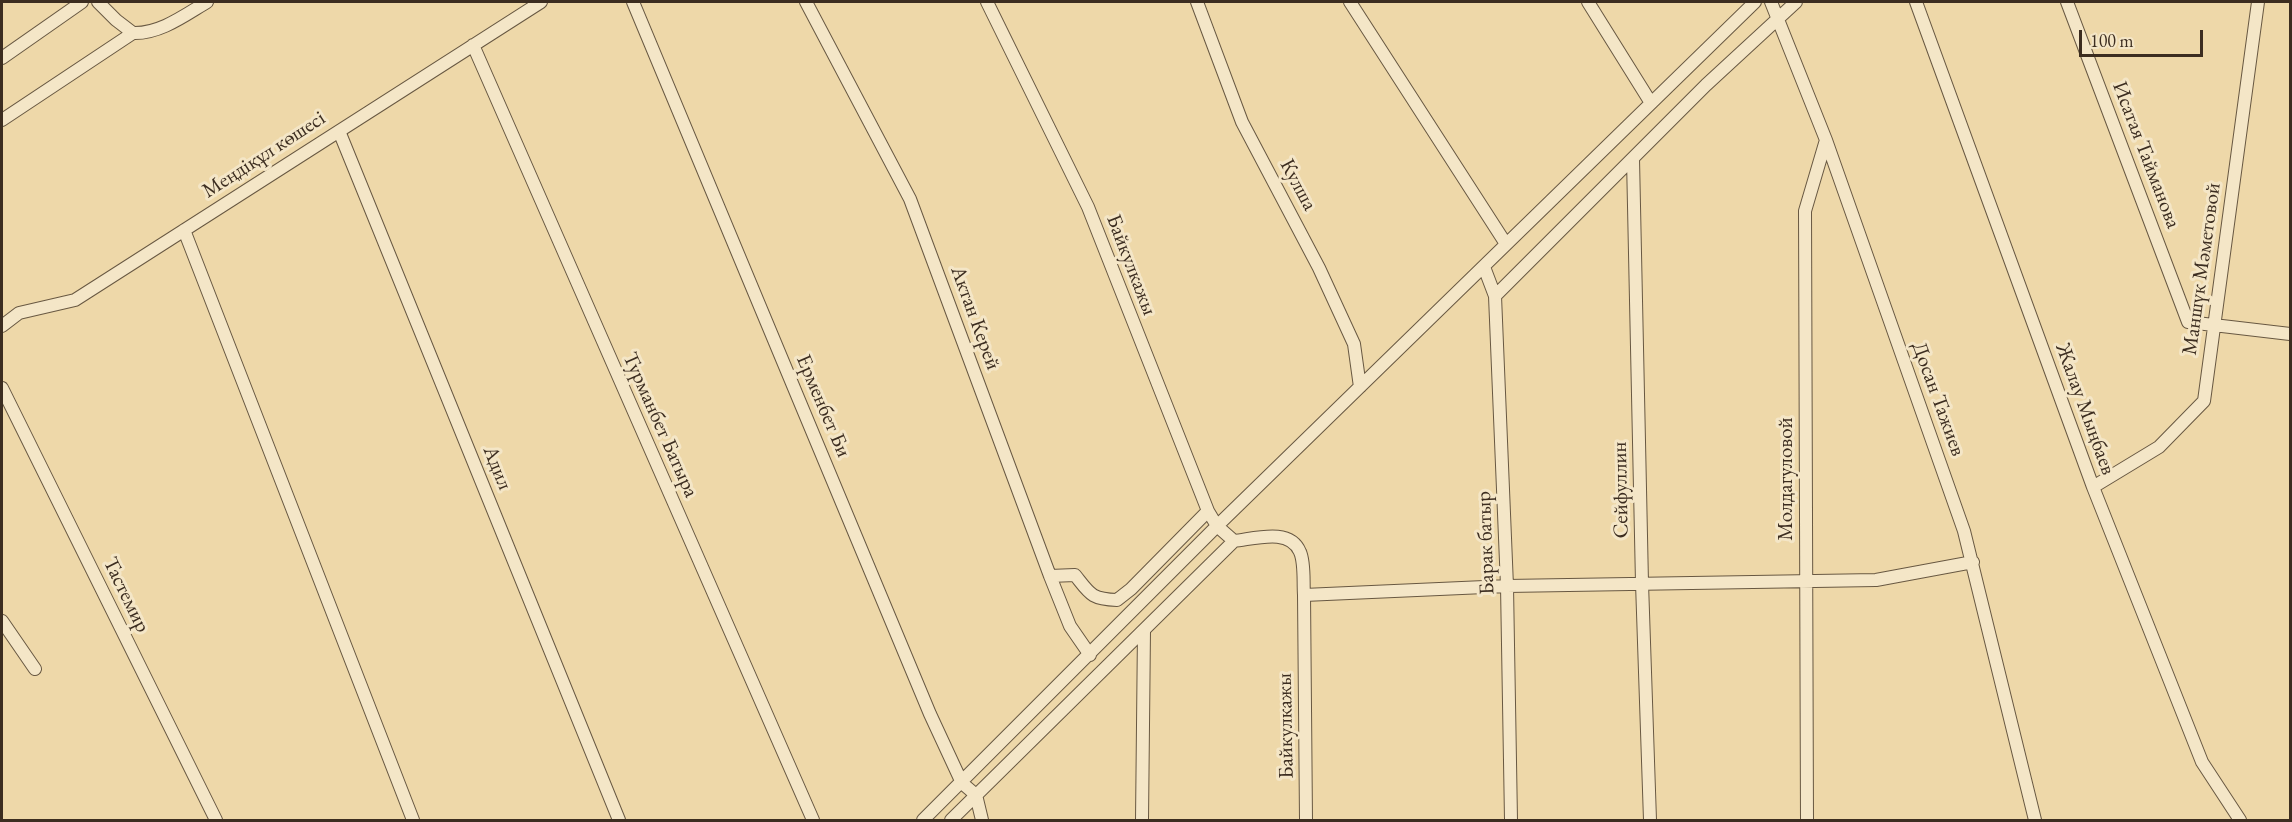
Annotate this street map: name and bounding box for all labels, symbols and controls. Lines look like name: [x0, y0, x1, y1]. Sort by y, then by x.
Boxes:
scale bar: [2082, 18, 2206, 56]
text: 100 m: [2090, 29, 2134, 52]
street label: Исатая Тайманова: [2106, 78, 2186, 232]
street label: Меңдіқұл көшесі: [198, 106, 330, 204]
street label: Кулша: [1274, 155, 1322, 215]
street label: Маншүк Мәметовой: [2177, 181, 2227, 357]
street label: Байкулкажы: [1100, 211, 1162, 319]
street label: Актан Керей: [945, 263, 1005, 373]
street label: Досан Тажиев: [1906, 338, 1970, 460]
street label: Жалау Мыңбаев: [2050, 340, 2120, 478]
street label: Турманбет Батыра: [617, 349, 703, 501]
street label: Ерменбет Би: [790, 351, 856, 461]
street label: Молдагуловой: [1773, 417, 1799, 541]
street label: Сейфуллин: [1608, 441, 1634, 539]
street label: Адил: [477, 442, 517, 494]
street label: Барак батыр: [1472, 491, 1500, 595]
street label: Тастемир: [97, 553, 155, 637]
street label: Байкулкажы: [1272, 673, 1300, 779]

